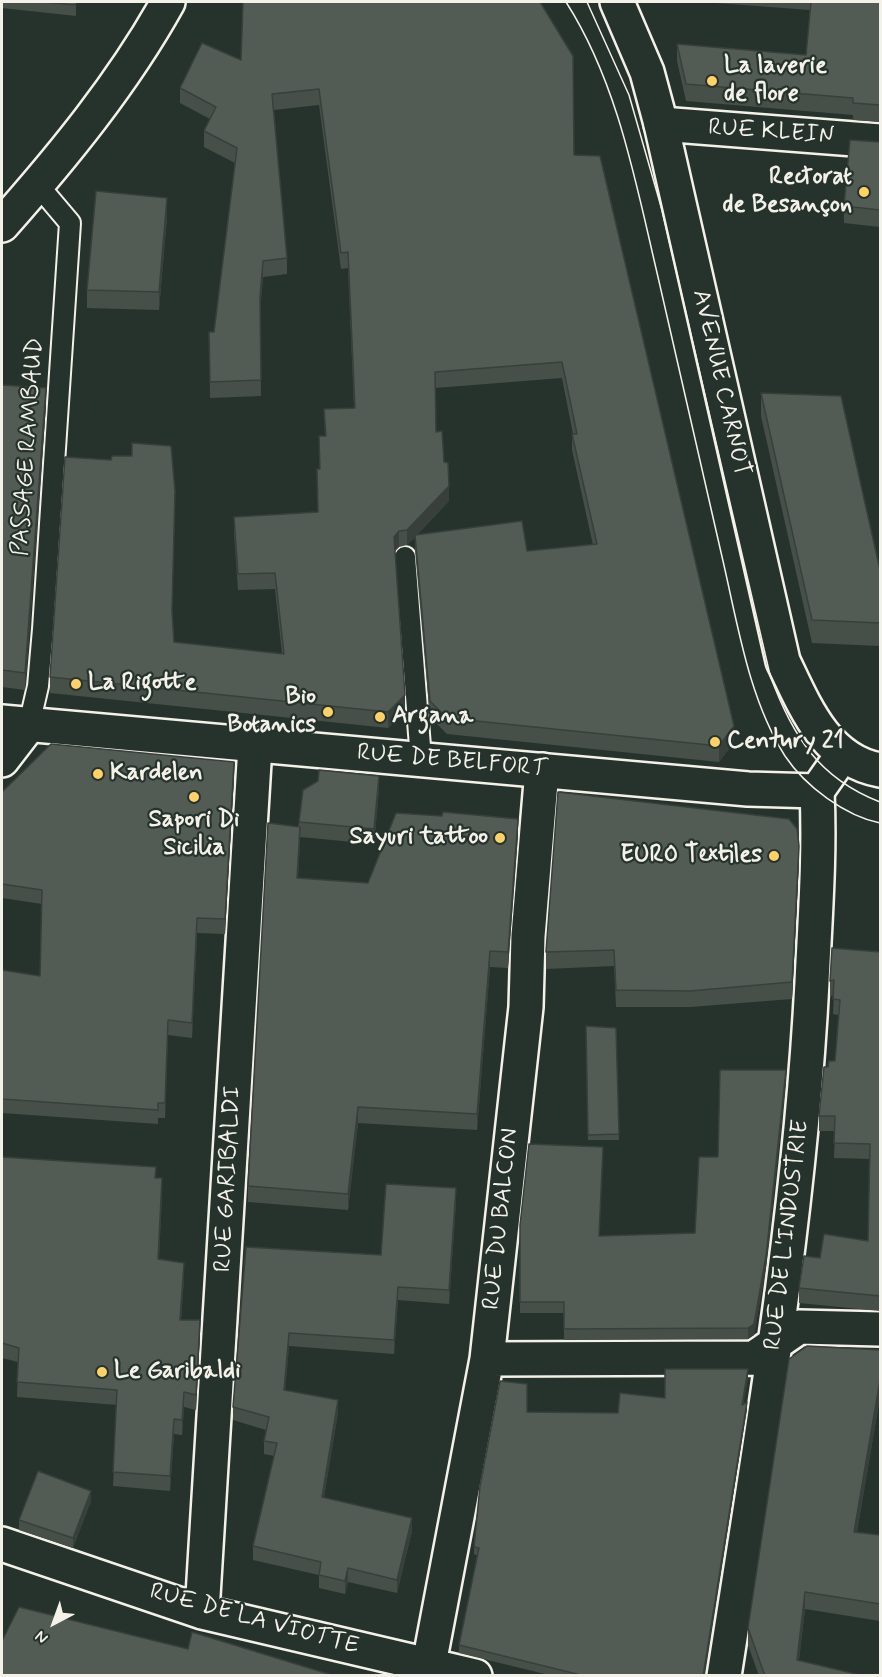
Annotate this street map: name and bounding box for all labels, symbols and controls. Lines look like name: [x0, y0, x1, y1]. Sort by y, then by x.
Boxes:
place label: La laverie de flore: [724, 53, 827, 109]
marker: La laverie de flore: [705, 74, 719, 88]
street label: RUE KLEIN: [707, 114, 835, 152]
place label: Rectorat de Besançon: [722, 164, 852, 220]
marker: Rectorat de Besançon: [857, 185, 871, 199]
street label: AVENUE CARNOT: [685, 287, 755, 479]
street label: PASSAGE RAMBAUD: [7, 337, 51, 557]
place label: La Rigotte: [88, 670, 196, 698]
marker: La Rigotte: [69, 677, 83, 691]
place label: Bio Botanics: [227, 684, 316, 740]
place label: Argana: [392, 703, 473, 731]
marker: Bio Botanics: [321, 705, 335, 719]
marker: Argana: [373, 710, 387, 724]
place label: Century 21: [727, 728, 844, 756]
marker: Century 21: [708, 735, 722, 749]
street label: RUE DE BELFORT: [356, 739, 548, 785]
place label: Kardelen: [110, 760, 203, 788]
marker: Kardelen: [91, 767, 105, 781]
marker: Sapori Di Sicilia: [187, 790, 201, 804]
place label: Sapori Di Sicilia: [148, 807, 240, 863]
place label: Sayuri tattoo: [350, 824, 488, 852]
marker: Sayuri tattoo: [493, 831, 507, 845]
place label: EURO Textiles: [620, 842, 762, 870]
marker: EURO Textiles: [767, 849, 781, 863]
street label: RUE GARIBALDI: [210, 1085, 248, 1273]
street label: RUE DE L'INDUSTRIE: [760, 1118, 816, 1352]
street label: RUE DU BALCON: [478, 1127, 526, 1311]
place label: Le Garibaldi: [114, 1358, 241, 1386]
marker: Le Garibaldi: [95, 1365, 109, 1379]
street label: RUE DE LA VIOTTE: [146, 1578, 362, 1662]
north arrow: [24, 1593, 84, 1653]
text: N: [31, 1626, 53, 1648]

